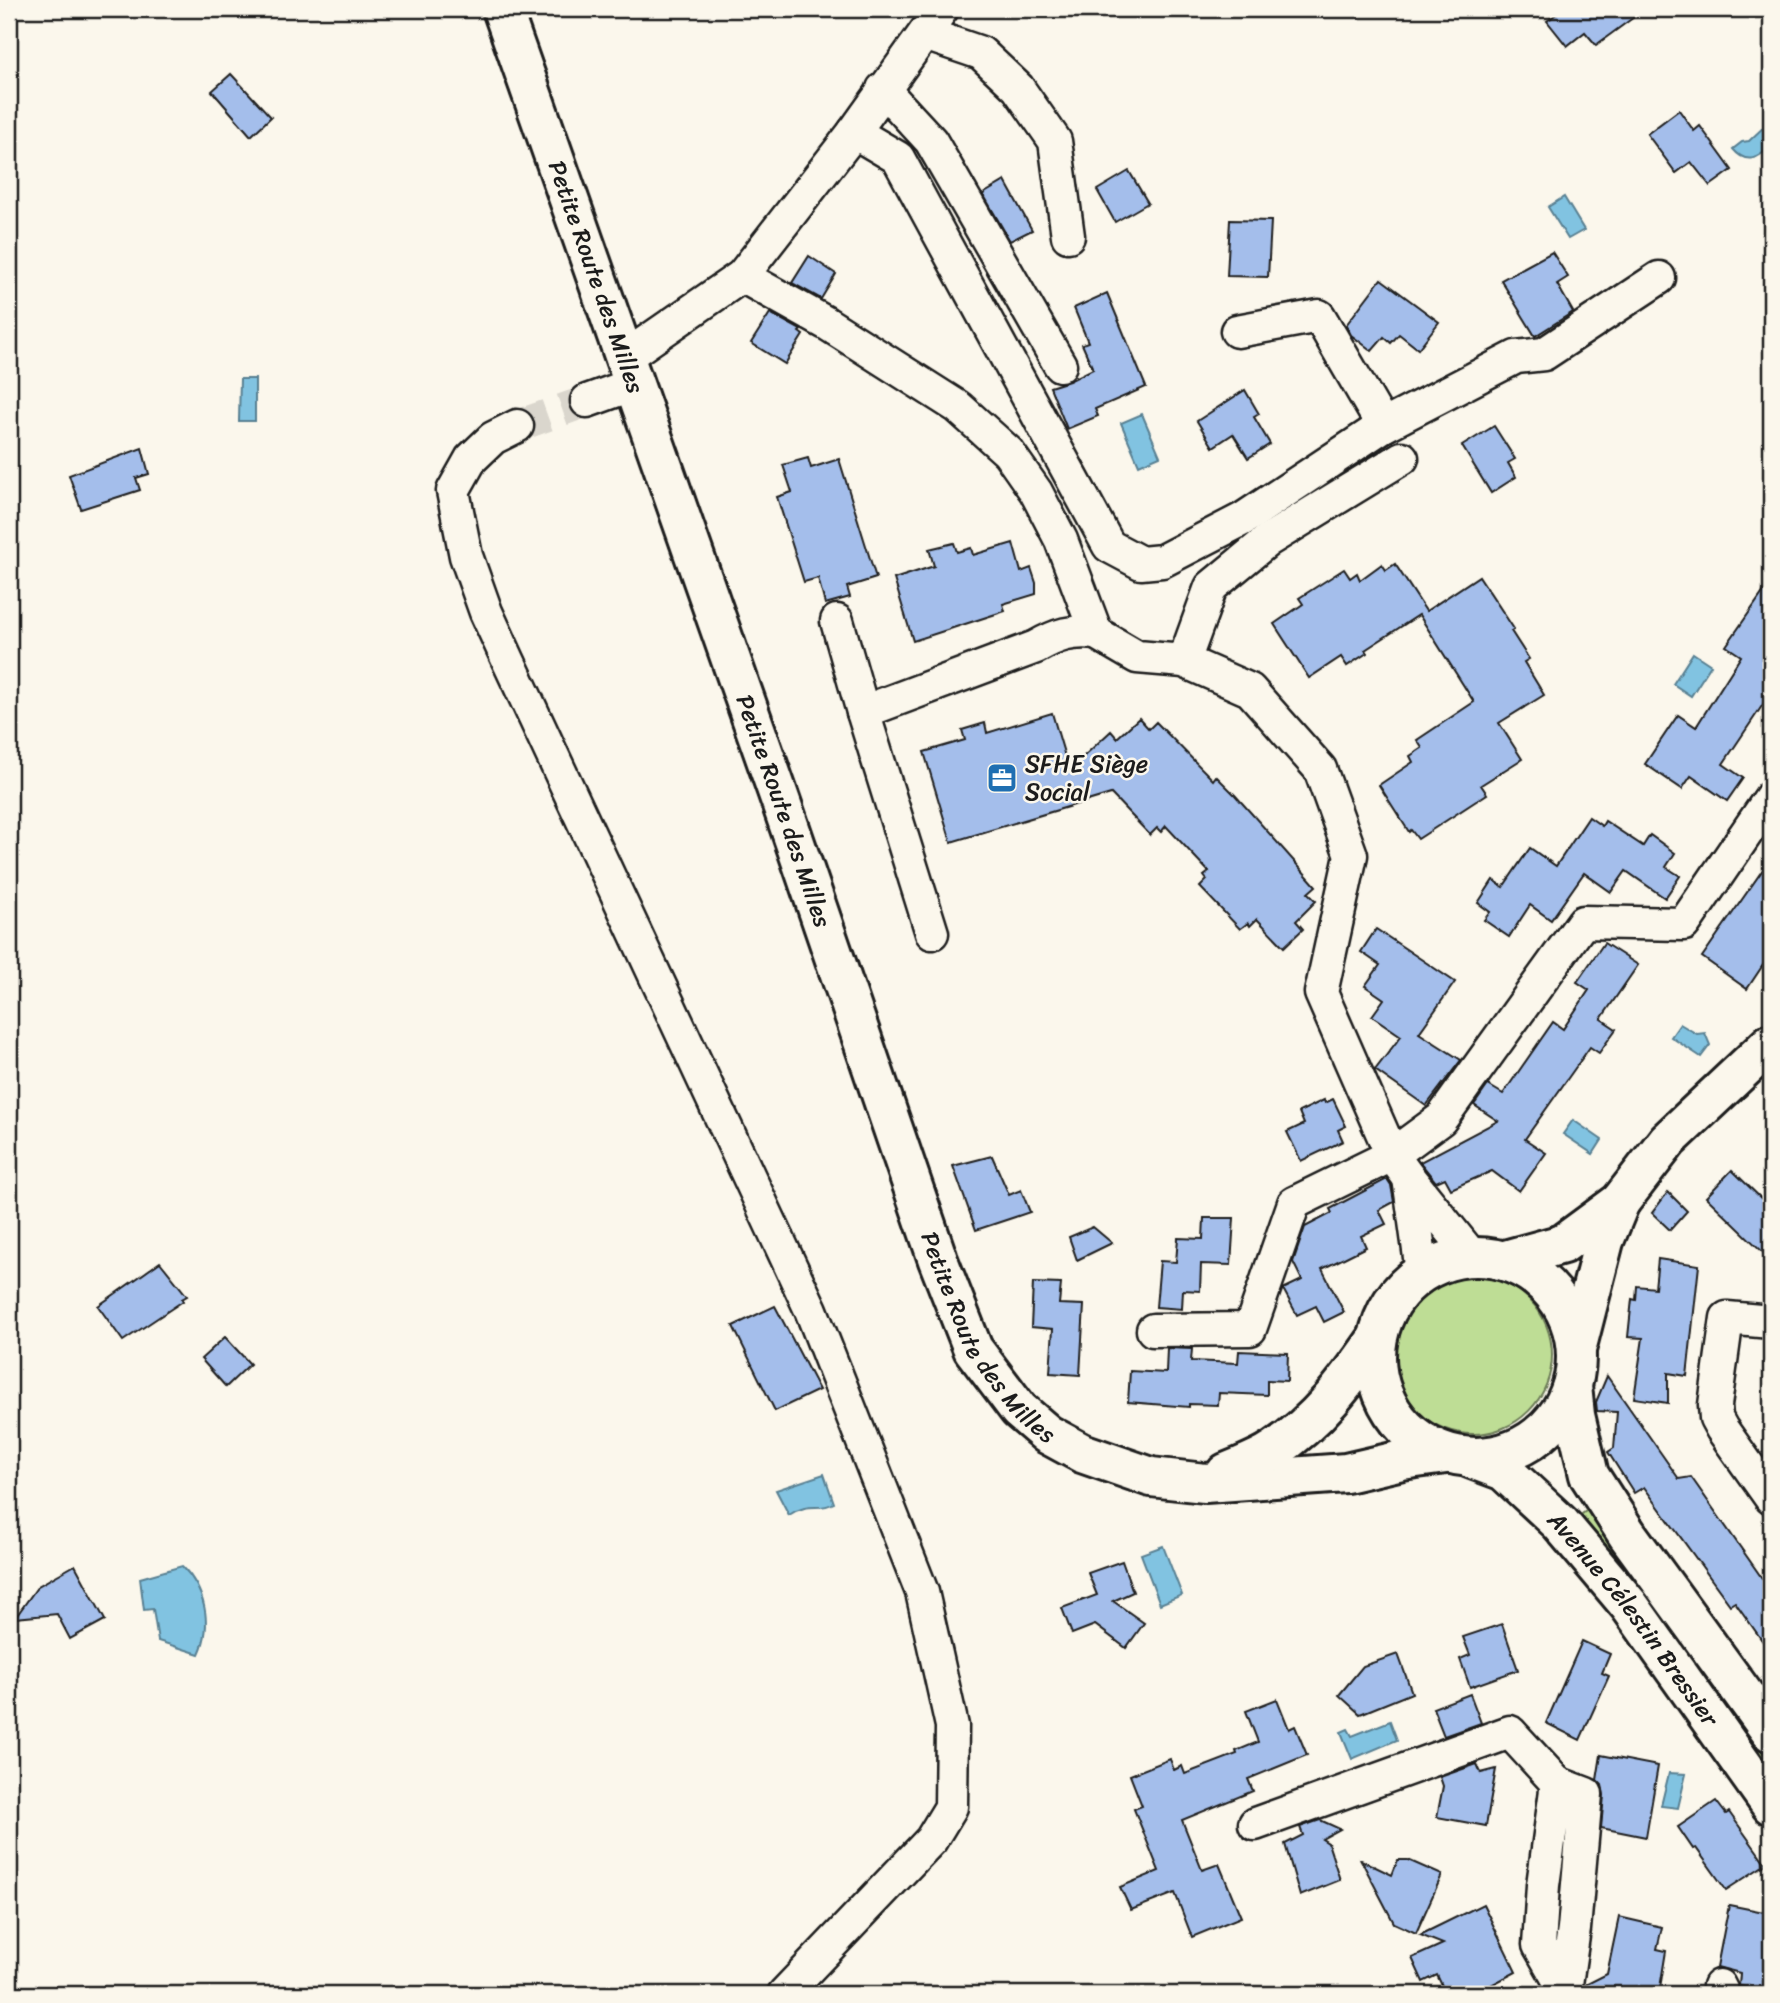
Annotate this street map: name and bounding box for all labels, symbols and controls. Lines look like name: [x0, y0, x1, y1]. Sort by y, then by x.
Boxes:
street label: Petite Route des Milles: [536, 155, 657, 399]
street label: Petite Route des Milles: [724, 689, 844, 933]
place label: SFHE Siège Social: [1025, 743, 1148, 813]
office icon: SFHE Siège Social: [985, 761, 1019, 795]
street label: Petite Route des Milles: [909, 1226, 1063, 1456]
street label: Avenue Célestin Bressier: [1537, 1499, 1731, 1737]

